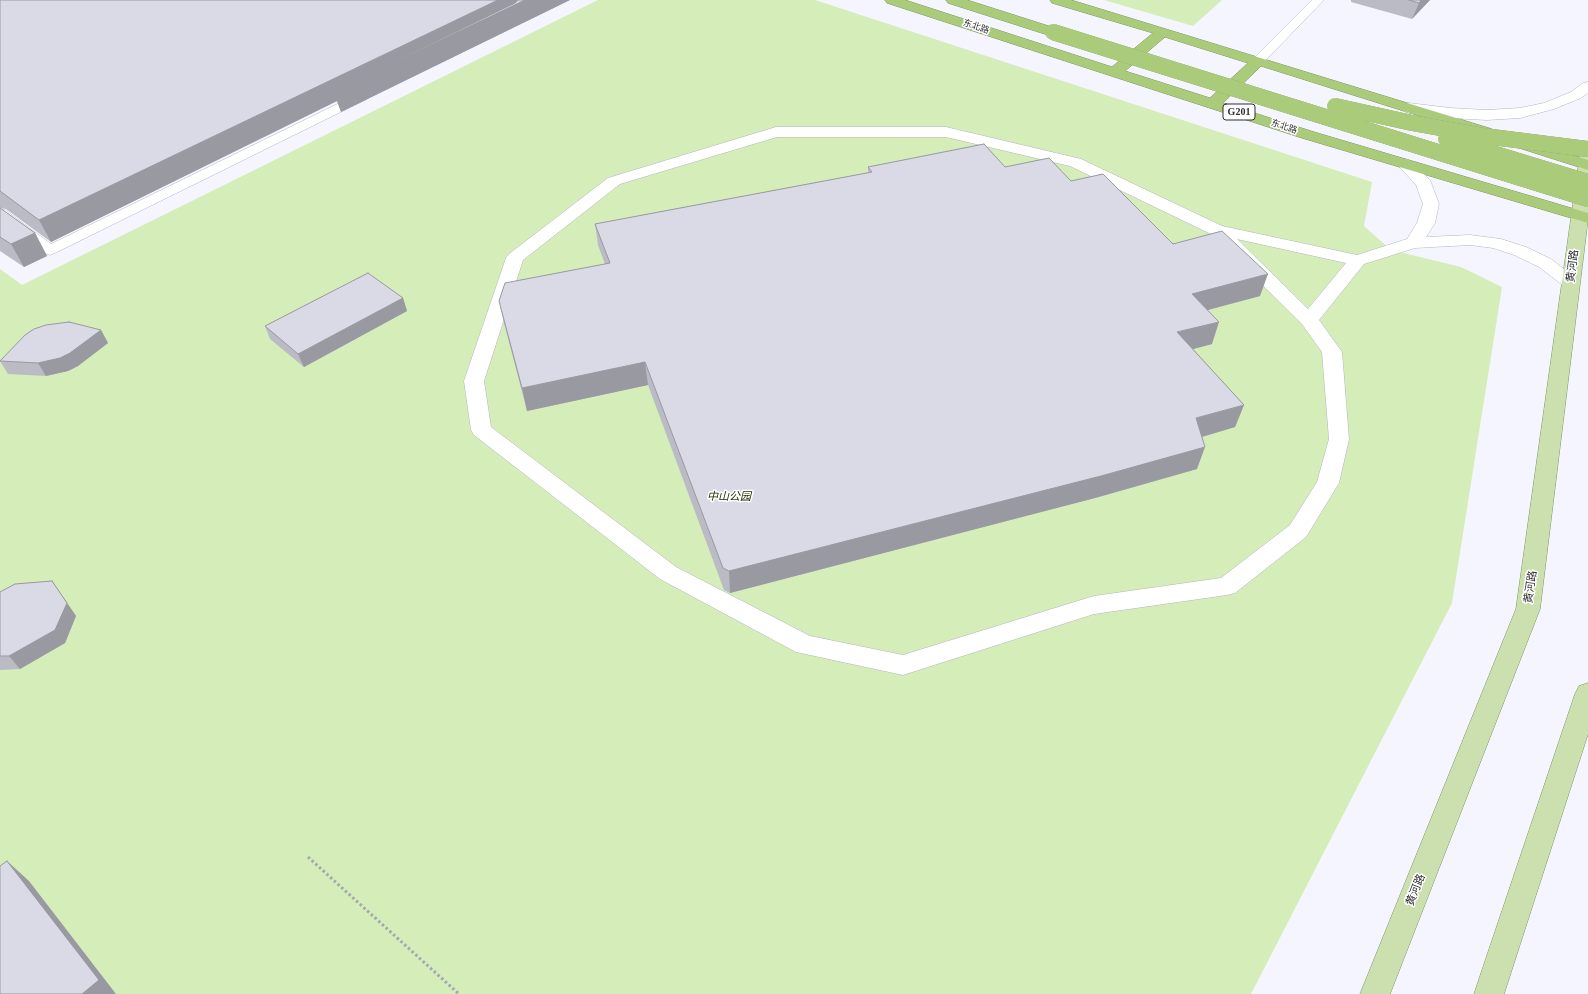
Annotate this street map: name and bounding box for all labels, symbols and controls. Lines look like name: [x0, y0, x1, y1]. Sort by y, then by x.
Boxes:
street label: 东北路: [961, 18, 991, 36]
road number: G201: [1223, 104, 1255, 120]
street label: 东北路: [1269, 118, 1299, 136]
street label: 黄河路: [1564, 249, 1582, 283]
park label: 中山公园: [707, 490, 751, 504]
street label: 黄河路: [1522, 570, 1540, 604]
street label: 黄河路: [1404, 872, 1428, 908]

